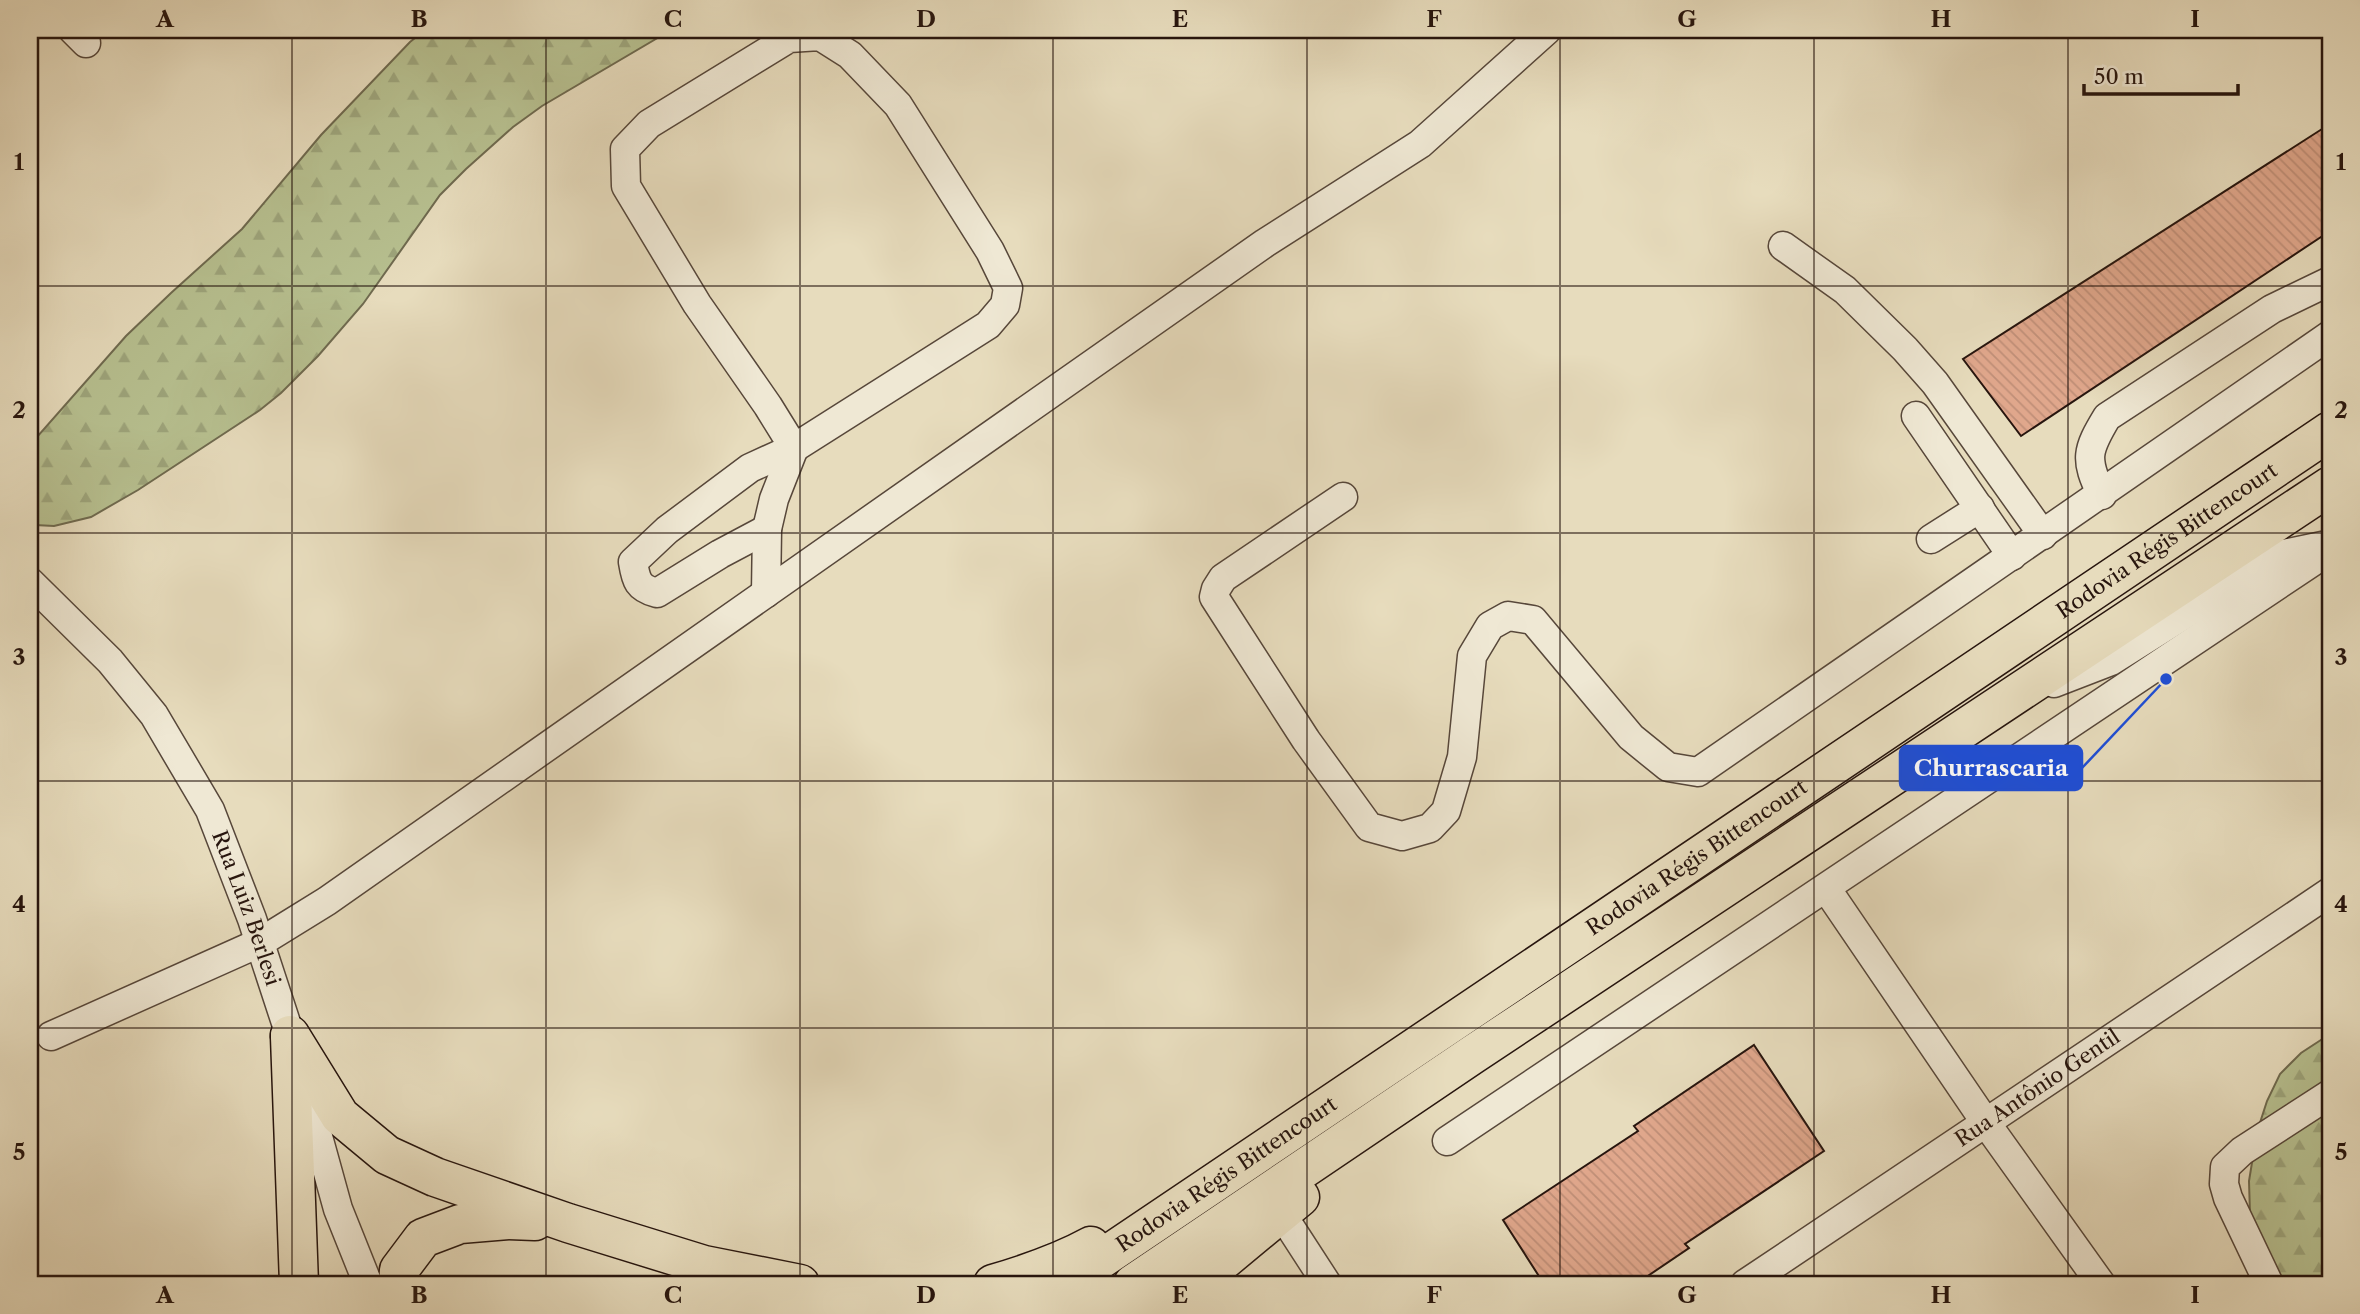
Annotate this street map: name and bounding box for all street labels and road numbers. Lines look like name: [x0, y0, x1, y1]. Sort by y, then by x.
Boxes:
street label: Rodovia Régis Bittencourt: [2052, 457, 2282, 624]
street label: Rodovia Régis Bittencourt: [1581, 774, 1812, 940]
street label: Rua Luiz Berlesi: [207, 827, 286, 989]
street label: Rua Antônio Gentil: [1950, 1024, 2124, 1152]
street label: Rodovia Régis Bittencourt: [1111, 1091, 1342, 1257]

